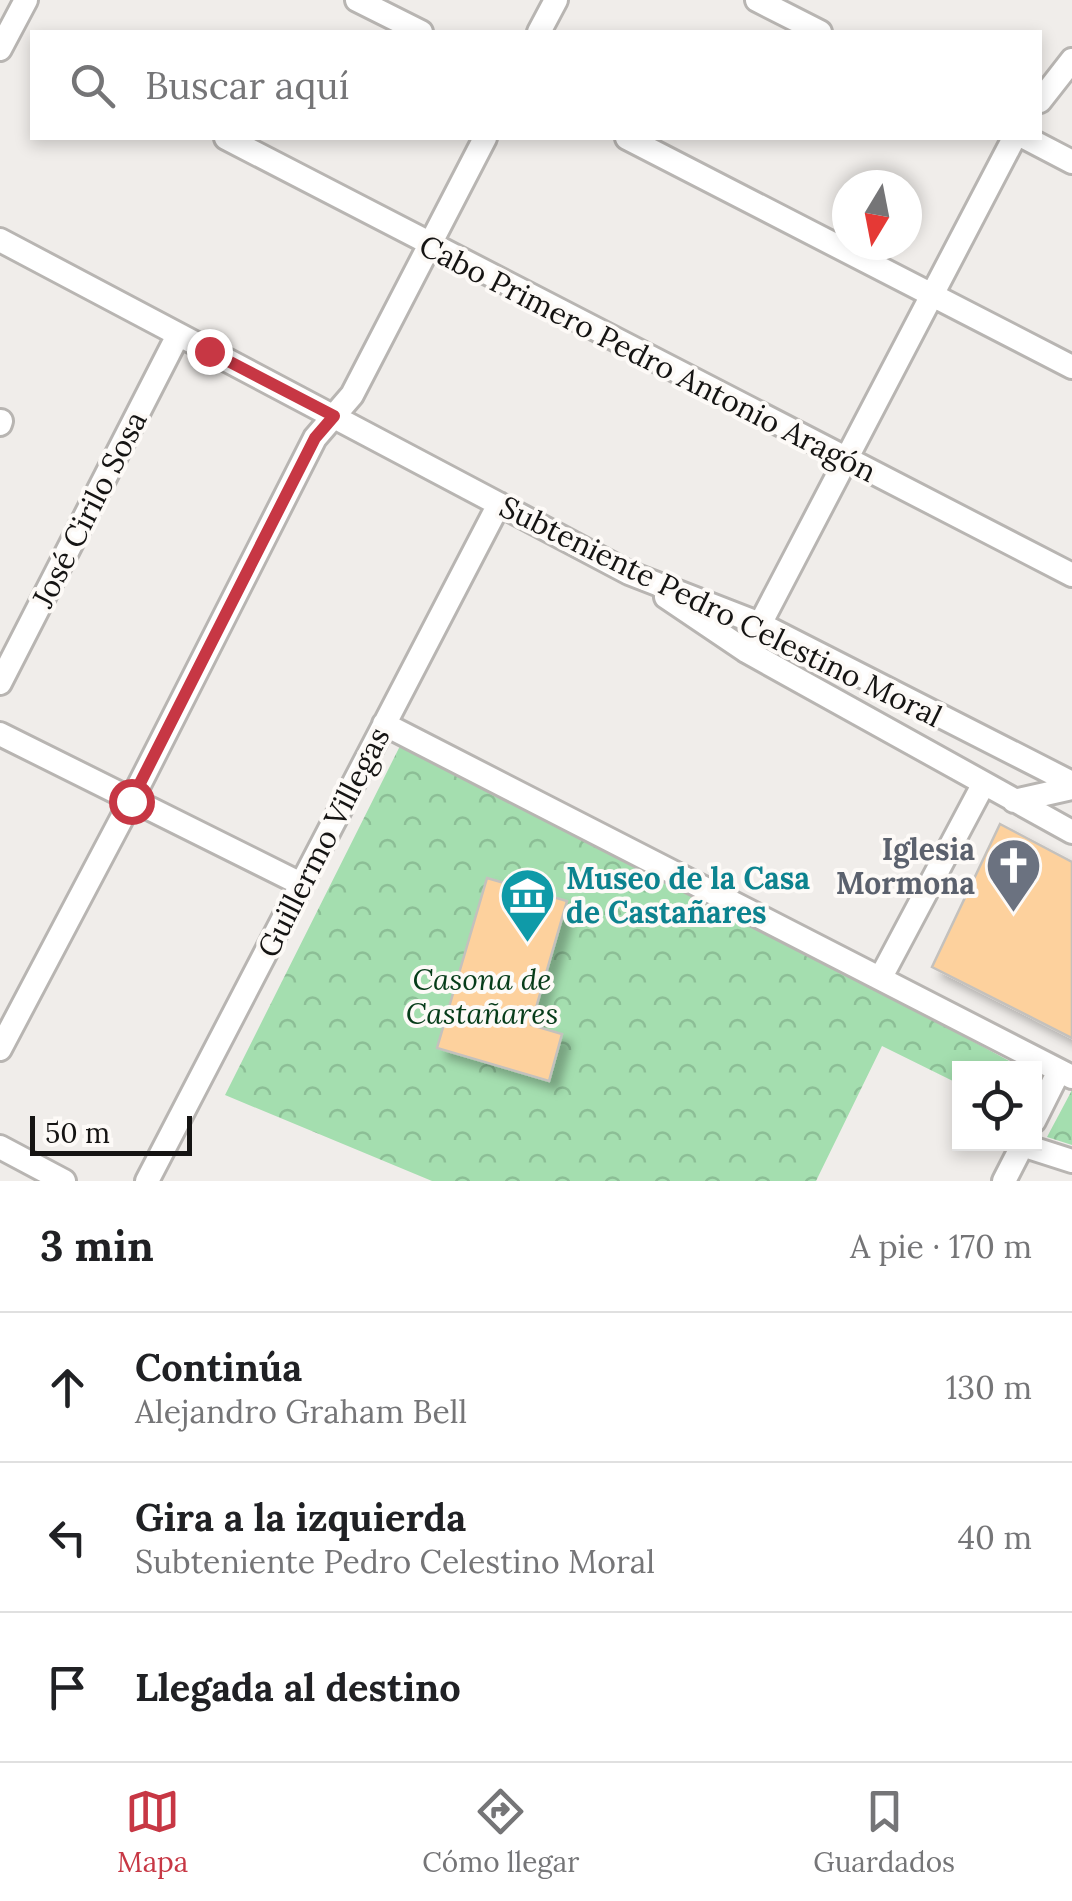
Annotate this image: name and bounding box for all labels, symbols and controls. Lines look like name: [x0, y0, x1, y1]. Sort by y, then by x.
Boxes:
search box: [30, 30, 1042, 140]
icon: search: [65, 58, 120, 113]
text: Buscar aquí: [145, 61, 349, 109]
north arrow: [832, 170, 922, 260]
street label: Cabo Primero Pedro Antonio Aragón: [413, 226, 883, 491]
route end: [187, 329, 233, 375]
street label: José Cirilo Sosa: [23, 405, 155, 614]
street label: Subteniente Pedro Celestino Moral: [494, 487, 948, 735]
street label: Guillermo Villegas: [249, 721, 398, 964]
route start: [109, 779, 155, 825]
place label: Iglesia Mormona: [836, 830, 975, 902]
church icon: Iglesia Mormona: [984, 836, 1044, 915]
place label: Museo de la Casa de Castañares: [566, 859, 810, 931]
museum icon: Museo de la Casa de Castañares: [497, 865, 557, 944]
park label: Casona de Castañares: [406, 960, 558, 1032]
map controls: [952, 1061, 1042, 1151]
button: locate: [952, 1061, 1042, 1151]
scale bar: [30, 1111, 192, 1156]
text: 50 m: [45, 1115, 110, 1151]
text: 3 min: [40, 1219, 154, 1273]
text: A pie · 170 m: [850, 1226, 1032, 1267]
text: Continúa: [135, 1343, 302, 1391]
icon: ahead: [40, 1360, 95, 1415]
text: 130 m: [946, 1367, 1032, 1408]
text: Alejandro Graham Bell: [135, 1391, 467, 1432]
text: Gira a la izquierda: [135, 1493, 466, 1541]
icon: left: [40, 1510, 95, 1565]
text: 40 m: [958, 1517, 1032, 1558]
text: Subteniente Pedro Celestino Moral: [135, 1541, 655, 1582]
icon: arrive: [40, 1660, 95, 1715]
text: Llegada al destino: [135, 1663, 461, 1711]
tab: Mapa: [117, 1784, 188, 1880]
tab: Cómo llegar: [422, 1784, 579, 1880]
tab: Guardados: [813, 1784, 955, 1880]

